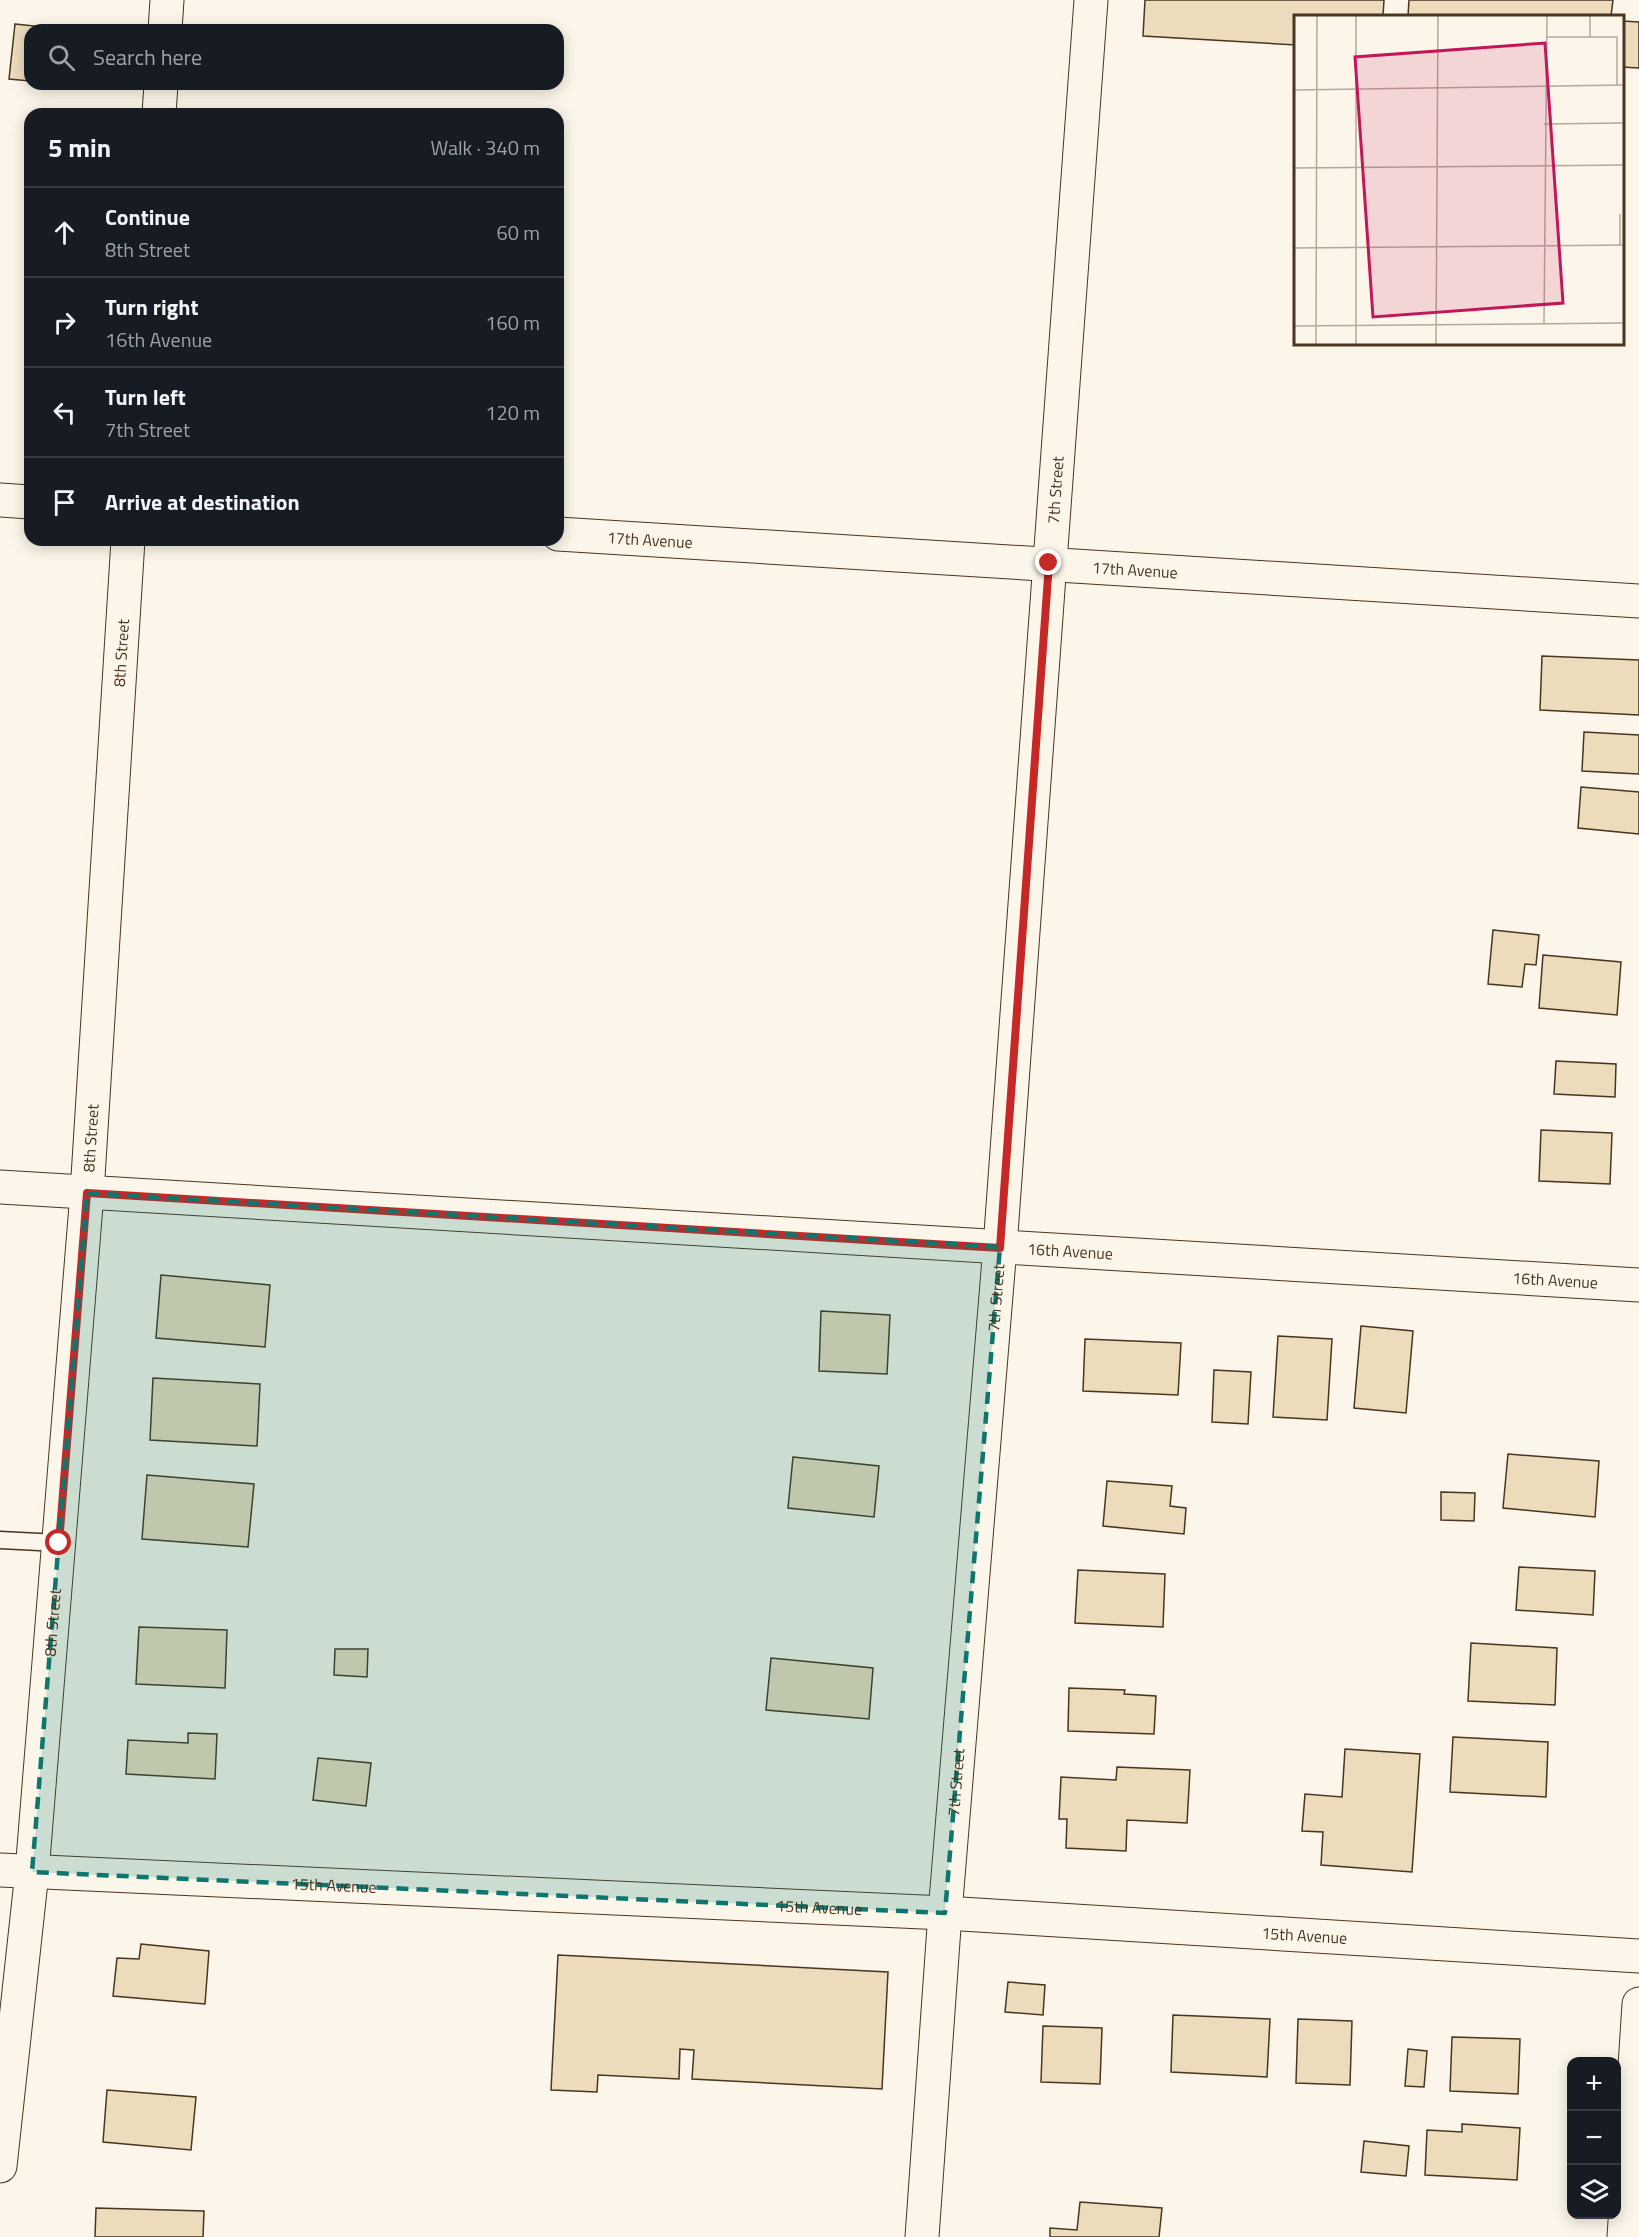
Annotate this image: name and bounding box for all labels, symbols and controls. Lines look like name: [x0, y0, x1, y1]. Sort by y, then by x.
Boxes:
inset map: [1294, 15, 1624, 345]
search box: [24, 24, 564, 90]
text: Search here: [93, 40, 202, 74]
icon: search: [45, 41, 78, 74]
text: 5 min: [48, 128, 111, 167]
text: Walk · 340 m: [431, 132, 540, 163]
text: Continue: [105, 200, 190, 234]
icon: ahead: [48, 216, 81, 249]
text: 60 m: [496, 217, 540, 248]
text: 8th Street: [105, 234, 190, 265]
text: Turn right: [105, 290, 199, 324]
icon: right: [48, 306, 81, 339]
text: 160 m: [485, 307, 540, 338]
text: 16th Avenue: [105, 324, 212, 355]
text: Turn left: [105, 380, 186, 414]
icon: left: [48, 396, 81, 429]
text: 120 m: [485, 397, 540, 428]
text: 7th Street: [105, 414, 190, 445]
street label: 7th Street: [1041, 455, 1070, 525]
text: Arrive at destination: [105, 485, 300, 519]
icon: arrive: [48, 486, 81, 519]
street label: 17th Avenue: [606, 525, 693, 554]
route end: [1035, 549, 1061, 575]
street label: 17th Avenue: [1091, 555, 1178, 584]
street label: 8th Street: [107, 618, 135, 688]
street label: 8th Street: [76, 1103, 105, 1173]
street label: 16th Avenue: [1027, 1236, 1114, 1266]
street label: 7th Street: [981, 1263, 1011, 1333]
street label: 16th Avenue: [1512, 1265, 1599, 1295]
route start: [45, 1529, 71, 1555]
street label: 8th Street: [37, 1587, 67, 1657]
street label: 7th Street: [941, 1747, 971, 1817]
street label: 15th Avenue: [290, 1871, 377, 1899]
street label: 15th Avenue: [776, 1893, 863, 1921]
street label: 15th Avenue: [1261, 1921, 1348, 1950]
map controls: [1567, 2057, 1621, 2219]
button: +: [1567, 2057, 1621, 2111]
button: −: [1567, 2111, 1621, 2165]
button: layers: [1567, 2165, 1621, 2219]

